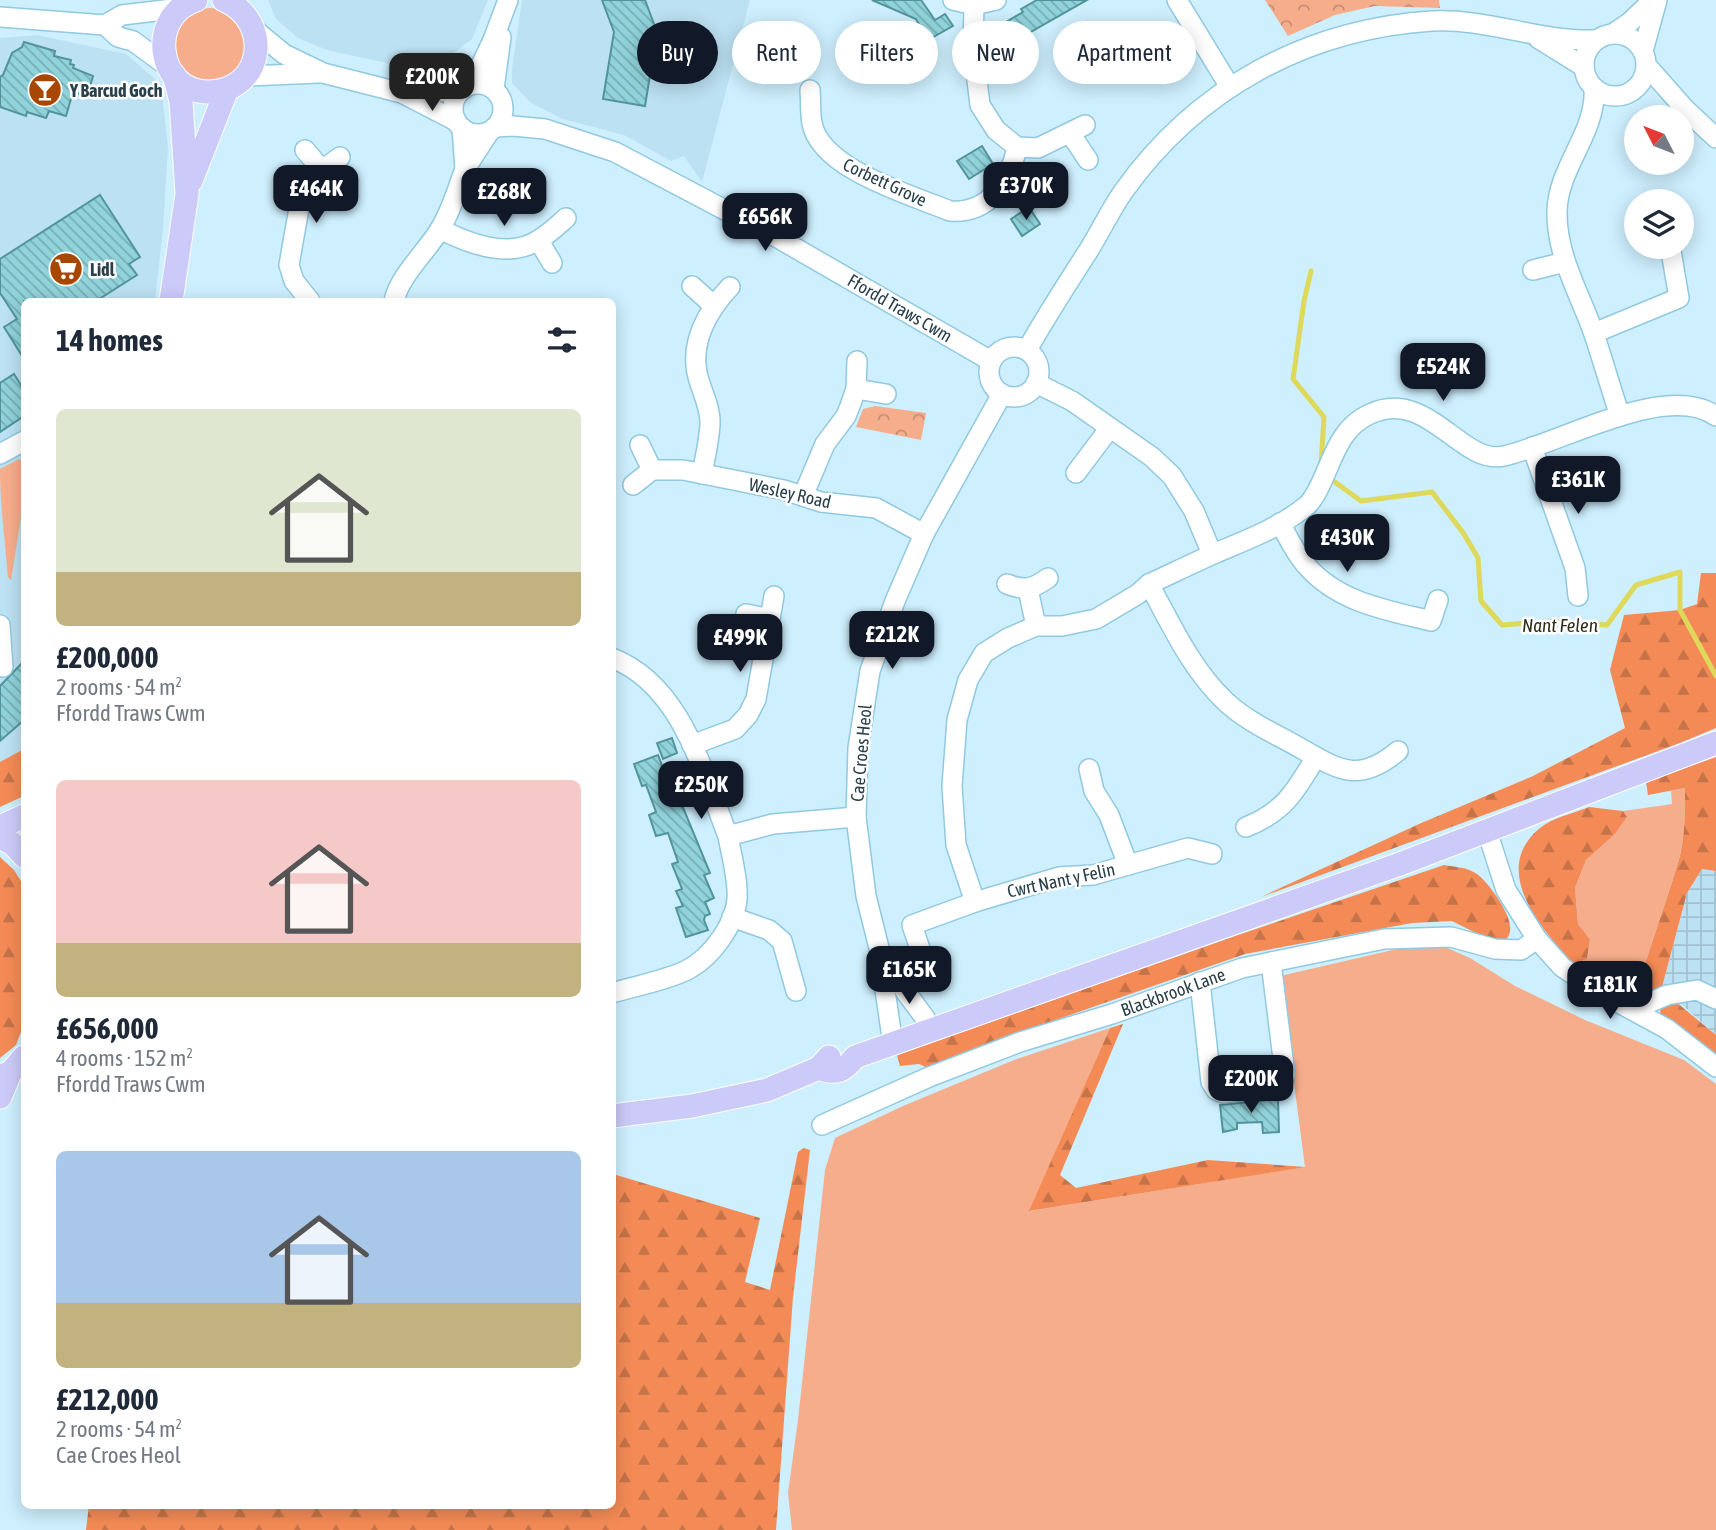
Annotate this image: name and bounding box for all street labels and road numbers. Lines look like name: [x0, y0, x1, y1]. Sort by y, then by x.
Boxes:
street label: Corbett Grove: [840, 153, 930, 211]
street label: Ffordd Traws Cwm: [844, 270, 956, 346]
street label: Wesley Road: [747, 473, 833, 513]
street label: Cae Croes Heol: [846, 703, 876, 803]
street label: Cwrt Nant y Felin: [1005, 858, 1117, 902]
street label: Blackbrook Lane: [1118, 963, 1228, 1021]

